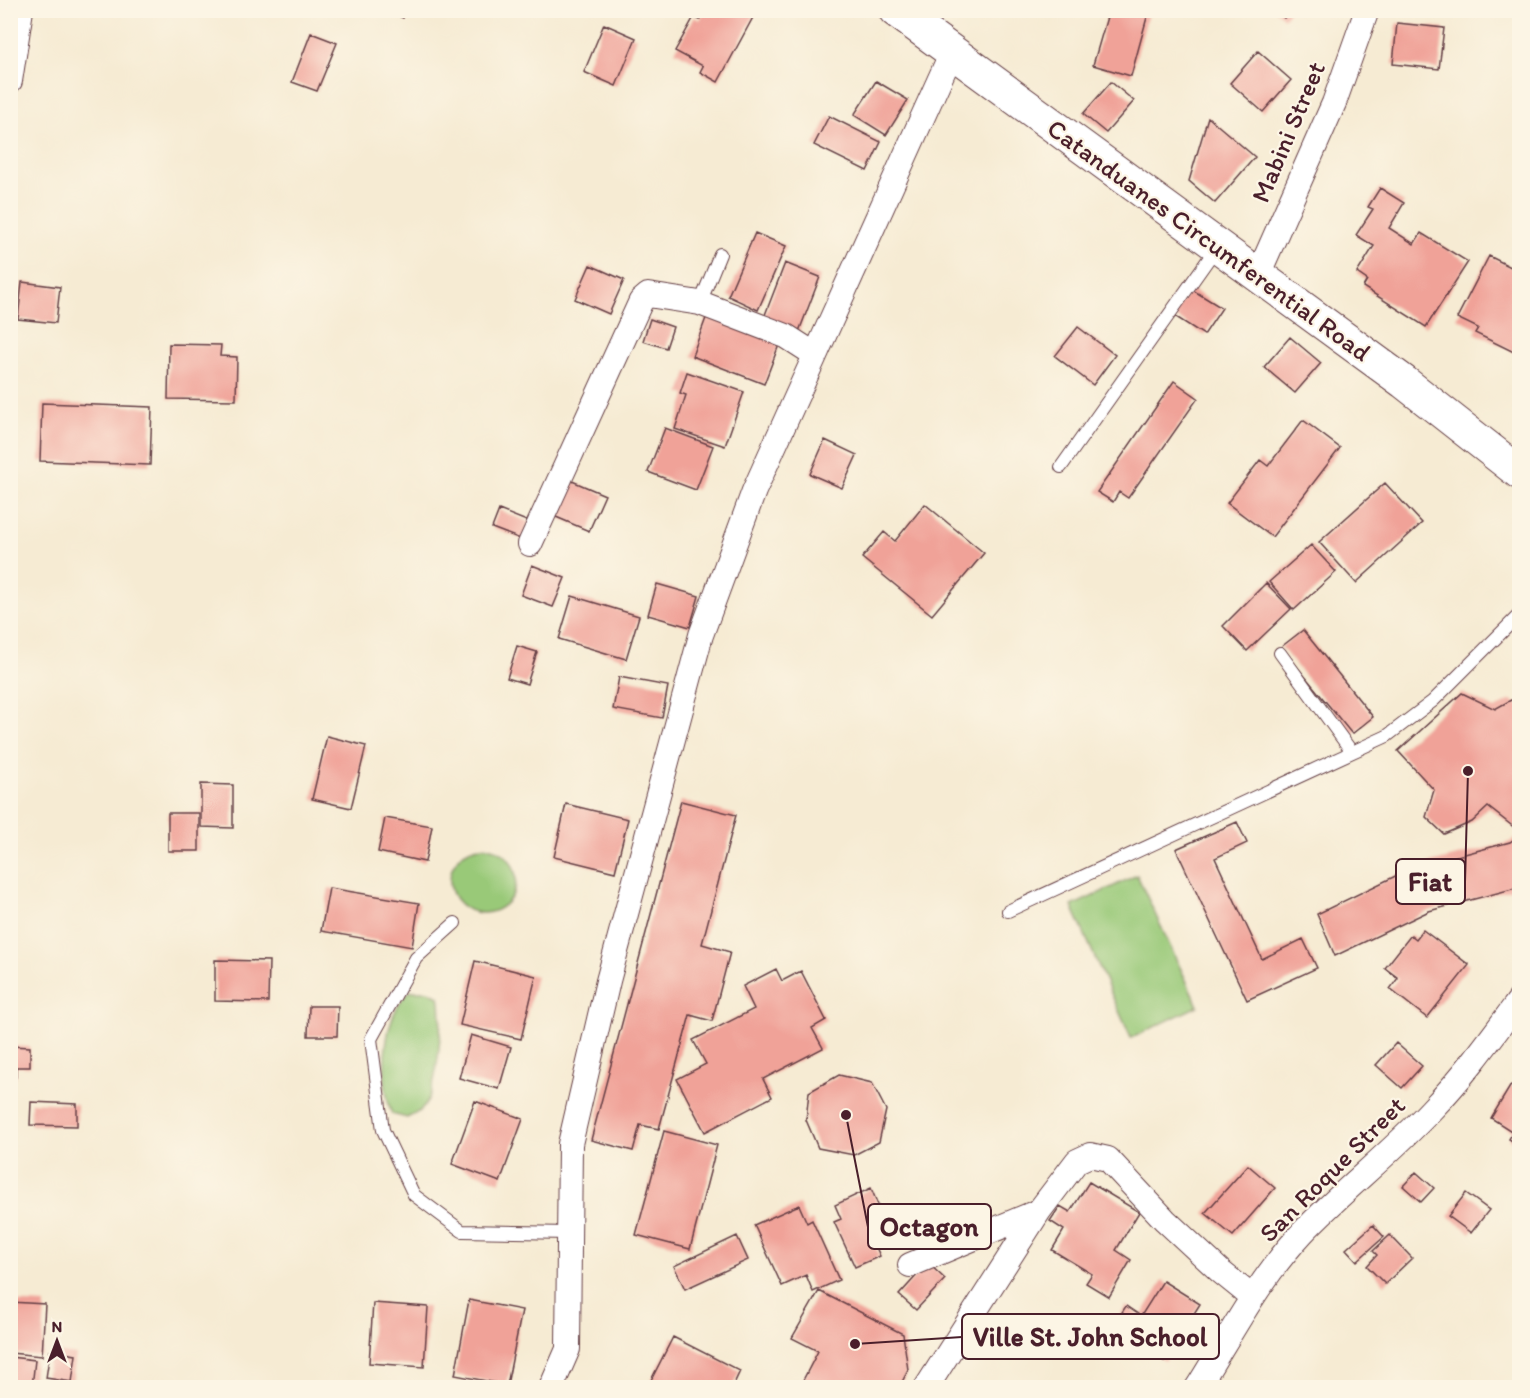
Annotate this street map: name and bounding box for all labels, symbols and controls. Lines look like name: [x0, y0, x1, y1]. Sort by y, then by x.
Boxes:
street label: Mabini Street: [1244, 57, 1332, 207]
street label: Catanduanes Circumferential Road: [1041, 112, 1377, 368]
callout: Fiat: [1396, 859, 1465, 904]
text: Fiat: [1408, 865, 1452, 898]
street label: San Roque Street: [1252, 1089, 1412, 1249]
callout: Octagon: [868, 1204, 991, 1249]
text: Octagon: [879, 1210, 979, 1243]
north arrow: [27, 1311, 87, 1371]
callout: Ville St. John School: [962, 1314, 1219, 1359]
text: N: [52, 1317, 62, 1336]
text: Ville St. John School: [973, 1320, 1208, 1353]

